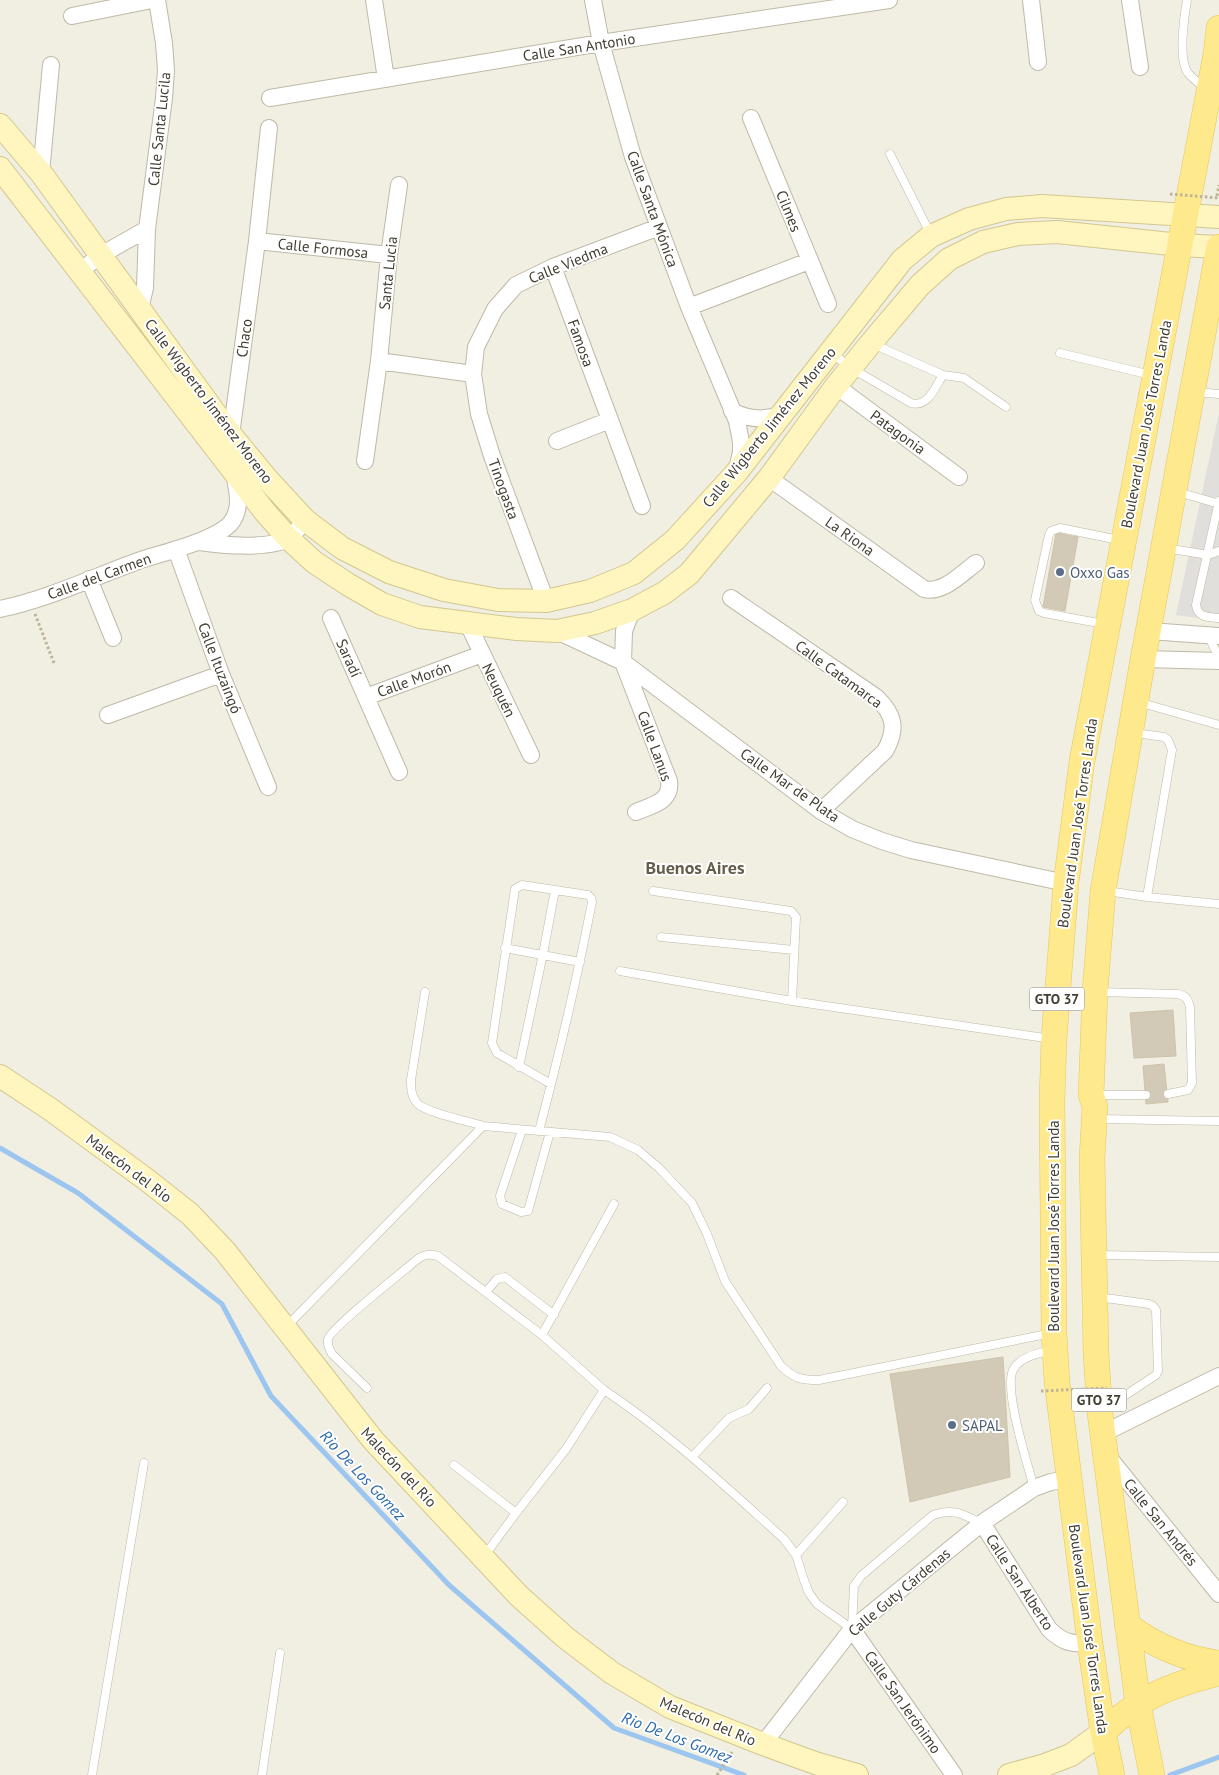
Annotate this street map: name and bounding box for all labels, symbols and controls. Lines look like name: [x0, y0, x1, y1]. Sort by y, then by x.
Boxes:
street label: Calle San Antonio: [521, 29, 637, 65]
street label: Calle Santa Lucila: [144, 71, 174, 187]
street label: Calle Santa Mónica: [623, 148, 683, 270]
street label: Cilmes: [772, 187, 806, 235]
street label: Calle Formosa: [277, 234, 369, 262]
street label: Santa Lucia: [375, 235, 401, 311]
street label: Calle Viedma: [526, 239, 610, 287]
street label: Calle Wigberto Jiménez Moreno: [141, 315, 277, 487]
street label: Famosa: [564, 317, 598, 369]
street label: Chaco: [232, 318, 256, 358]
street label: Boulevard Juan José Torres Landa: [1116, 318, 1176, 530]
street label: Calle Wigberto Jiménez Moreno: [698, 343, 840, 511]
street label: Patagonia: [867, 406, 929, 458]
street label: Tinogasta: [484, 456, 524, 522]
street label: La Riona: [822, 512, 878, 560]
street label: Calle del Carmen: [45, 548, 153, 604]
place label: Oxxo Gas: [1070, 563, 1130, 582]
marker: Oxxo Gas: [1054, 566, 1066, 578]
street label: Calle Ituzaingó: [194, 620, 246, 716]
street label: Saradí: [332, 636, 366, 680]
street label: Calle Catamarca: [792, 636, 886, 712]
street label: Calle Morón: [374, 657, 454, 701]
street label: Neuquén: [478, 660, 520, 720]
street label: Calle Lanus: [633, 708, 677, 784]
street label: Boulevard Juan José Torres Landa: [1053, 717, 1101, 929]
street label: Calle Mar de Plata: [737, 744, 843, 826]
district label: Buenos Aires: [645, 856, 745, 879]
road number: GTO 37: [1030, 988, 1084, 1011]
street label: Boulevard Juan José Torres Landa: [1044, 1120, 1063, 1332]
street label: Malecón del Río: [82, 1129, 176, 1207]
road number: GTO 37: [1072, 1388, 1126, 1412]
place label: SAPAL: [962, 1416, 1003, 1435]
marker: SAPAL: [946, 1419, 958, 1431]
street label: Malecón del Río: [357, 1423, 441, 1511]
water label: Rio De Los Gomez: [316, 1426, 411, 1525]
street label: Calle San Andrés: [1120, 1474, 1202, 1570]
street label: Boulevard Juan José Torres Landa: [1065, 1523, 1113, 1735]
street label: Calle San Alberto: [982, 1530, 1058, 1634]
street label: Calle Guty Cárdenas: [844, 1544, 954, 1640]
street label: Calle San Jerónimo: [860, 1647, 946, 1757]
street label: Malecón del Río: [657, 1692, 759, 1750]
water label: Rio De Los Gomez: [619, 1707, 736, 1768]

